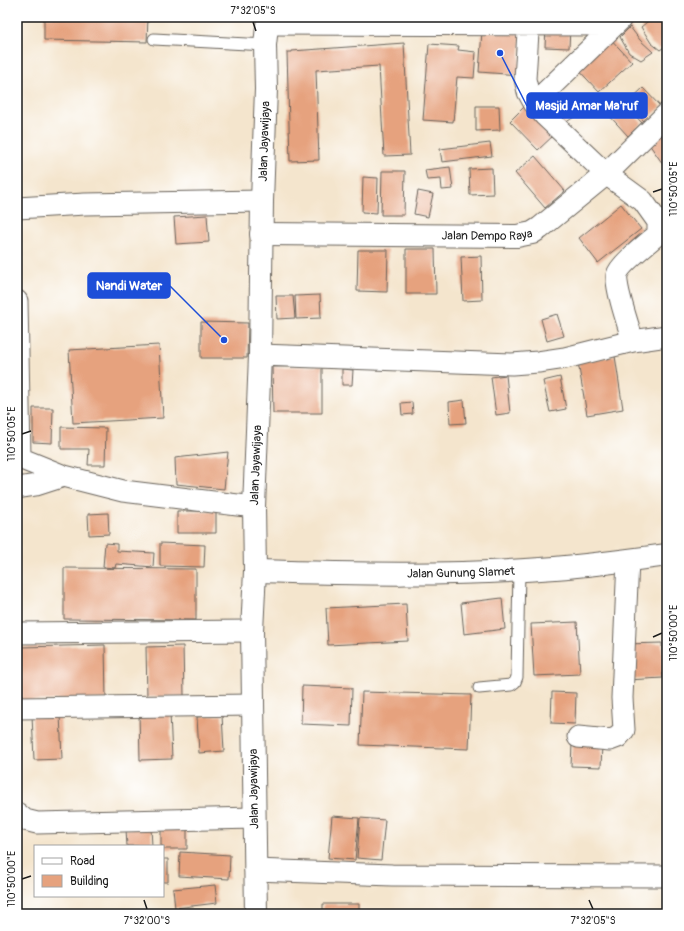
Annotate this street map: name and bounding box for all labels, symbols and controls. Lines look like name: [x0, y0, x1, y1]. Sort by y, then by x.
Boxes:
text: 7°32'05"S: [231, 5, 276, 17]
callout: Masjid Amar Ma'ruf: [527, 93, 647, 118]
text: Masjid Amar Ma'ruf: [535, 98, 639, 114]
street label: Jalan Jayawijaya: [255, 100, 273, 182]
text: 110°50'05"E: [668, 162, 680, 216]
street label: Jalan Dempo Raya: [442, 226, 534, 244]
callout: Nandi Water: [88, 273, 170, 298]
text: Nandi Water: [96, 278, 163, 294]
text: 110°50'05"E: [6, 407, 18, 461]
street label: Jalan Jayawijaya: [247, 424, 265, 506]
street label: Jalan Gunung Slamet: [407, 563, 516, 581]
text: 110°50'00"E: [668, 605, 680, 661]
street label: Jalan Jayawijaya: [246, 748, 262, 829]
legend: [34, 845, 164, 897]
text: 110°50'00"E: [6, 851, 18, 907]
text: Road: [70, 854, 95, 869]
text: Building: [70, 874, 109, 889]
text: 7°32'00"S: [124, 915, 170, 927]
text: 7°32'05"S: [571, 915, 616, 927]

